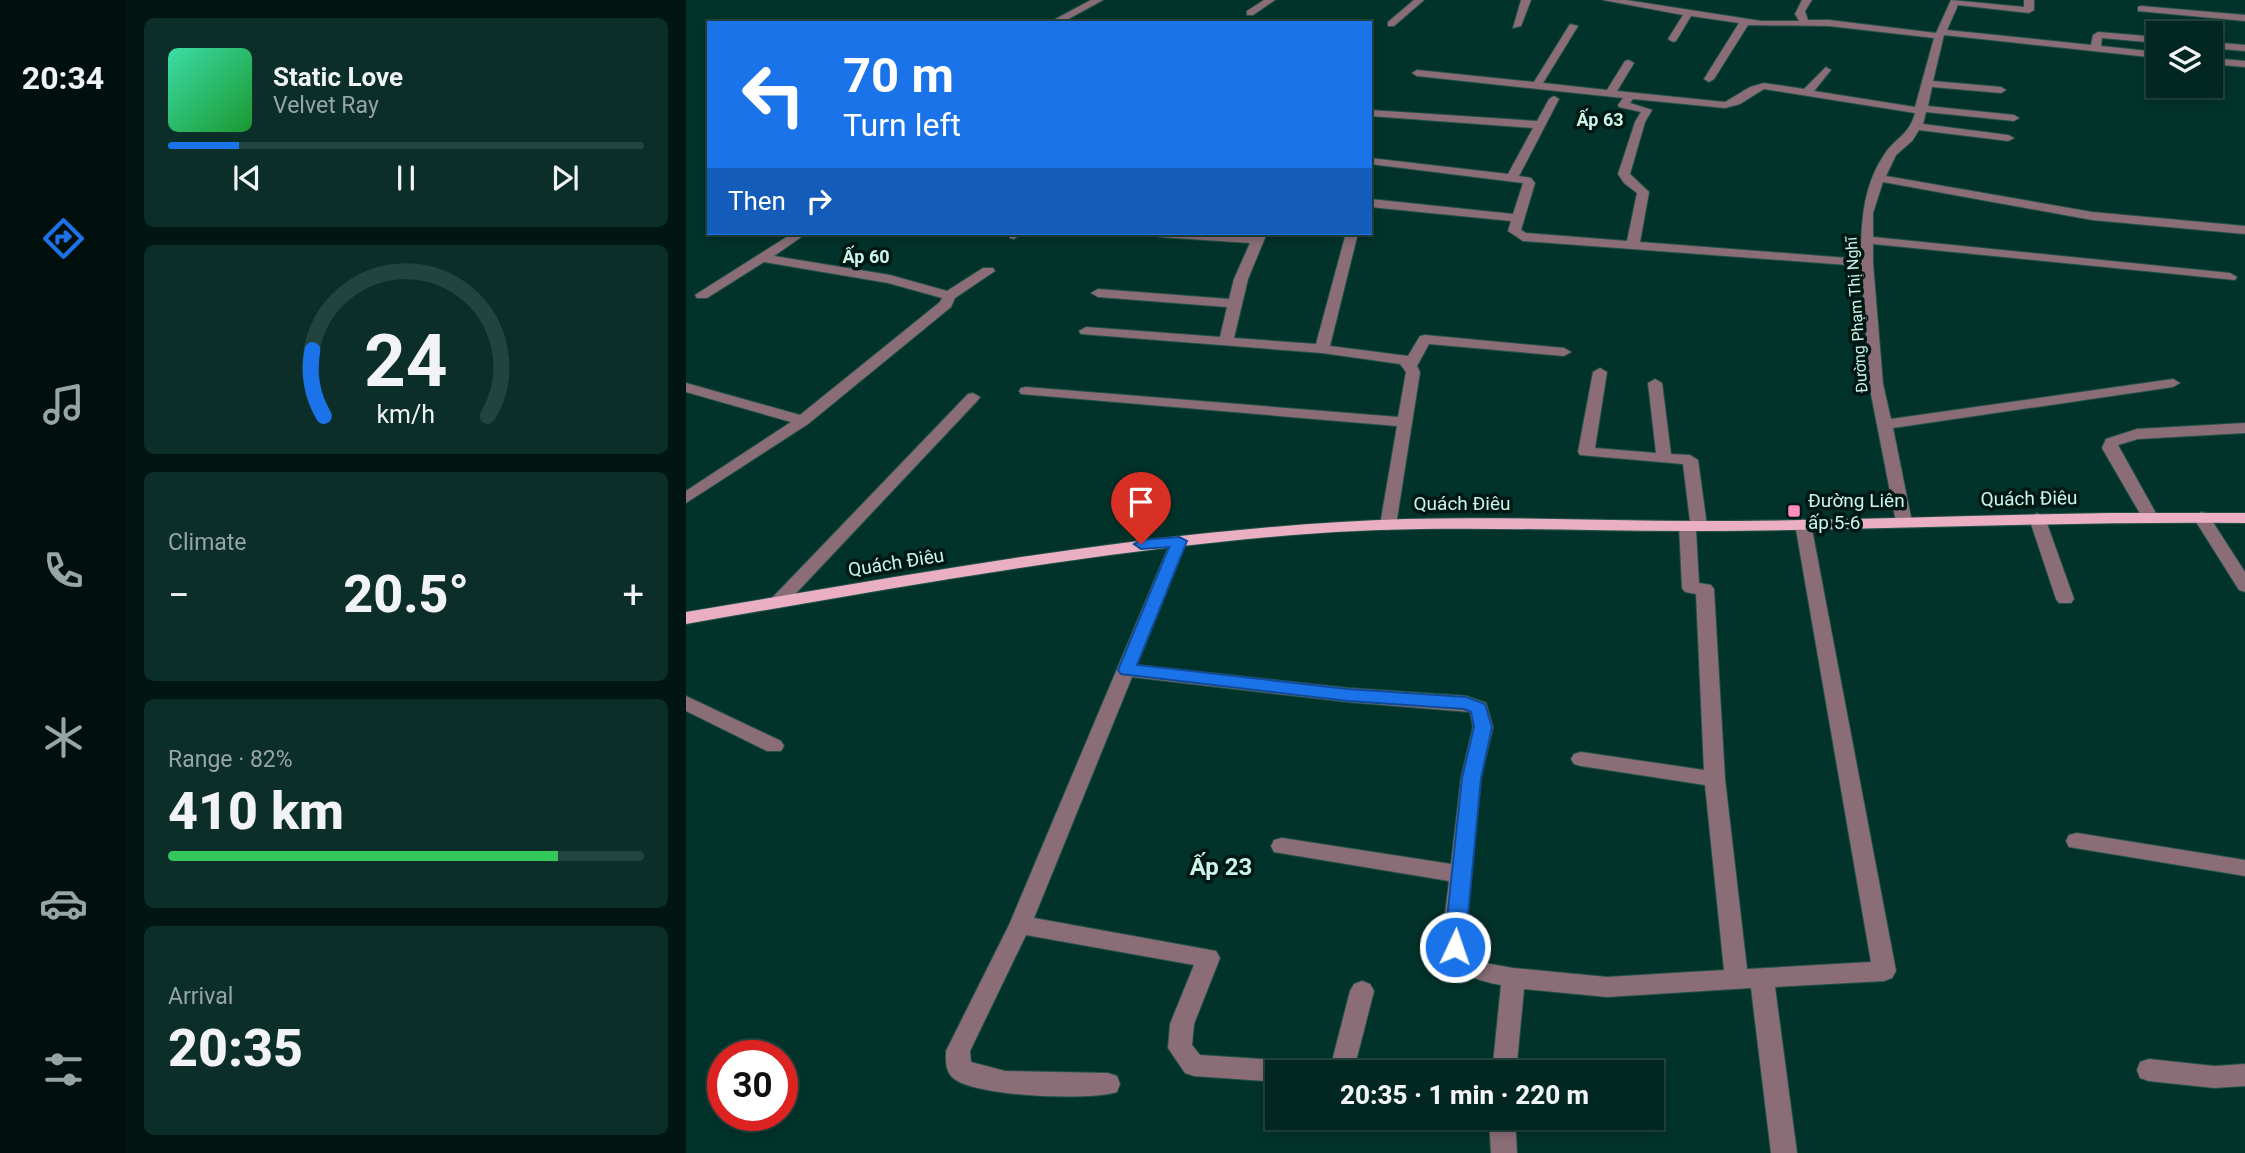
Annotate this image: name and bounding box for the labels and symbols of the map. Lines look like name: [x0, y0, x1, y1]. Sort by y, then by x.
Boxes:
district label: Ấp 63: [1576, 108, 1624, 130]
street label: Đường Phạm Thị Nghĩ: [1841, 235, 1871, 394]
district label: Ấp 60: [842, 245, 890, 267]
pin: [1111, 472, 1171, 544]
street label: Quách Điêu: [1980, 486, 2078, 511]
place label: Đường Liên ấp 5-6: [1808, 489, 1905, 534]
street label: Quách Điêu: [1414, 492, 1510, 515]
marker: Đường Liên ấp 5-6: [1786, 503, 1802, 519]
street label: Quách Điêu: [846, 544, 946, 581]
district label: Ấp 23: [1190, 852, 1252, 881]
position arrow: [1418, 910, 1492, 984]
speed limit sign: 30: [707, 1040, 798, 1131]

